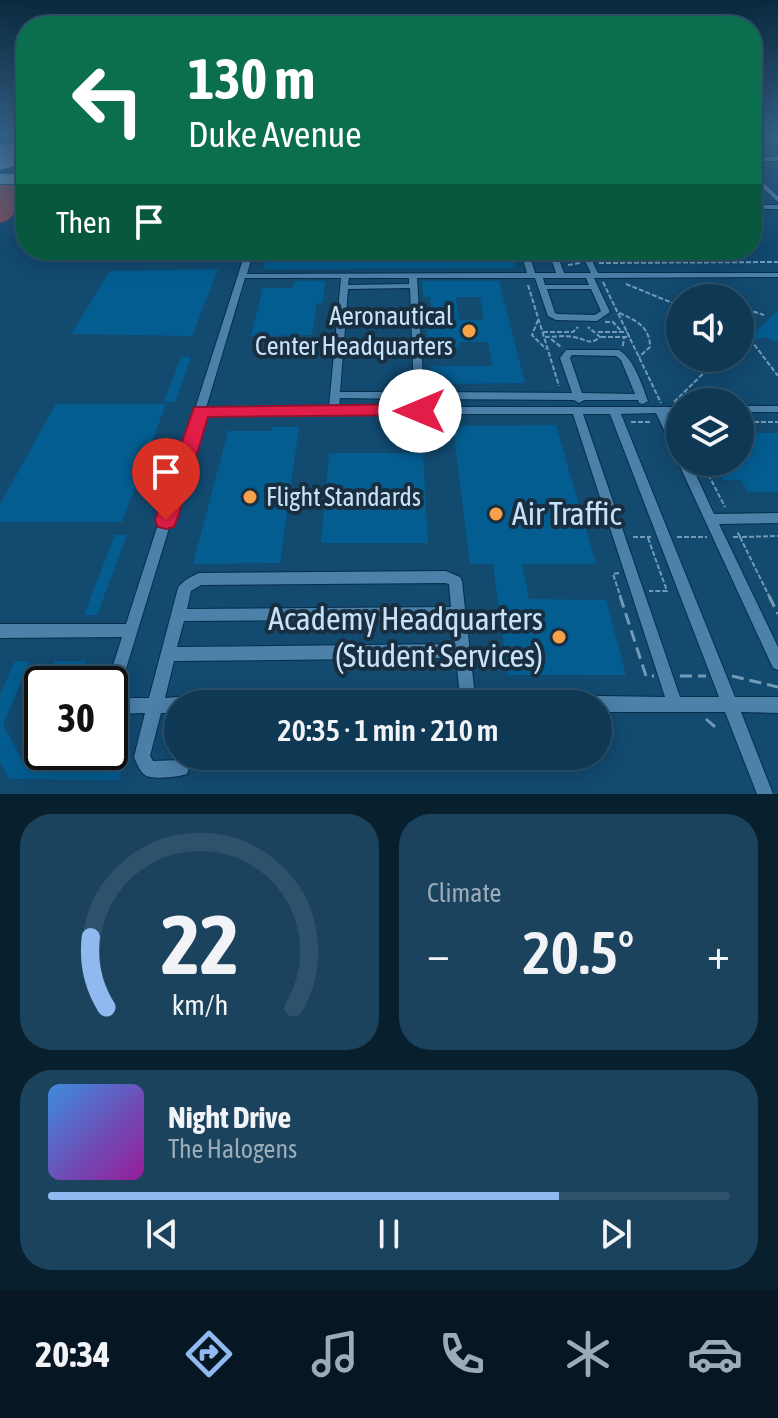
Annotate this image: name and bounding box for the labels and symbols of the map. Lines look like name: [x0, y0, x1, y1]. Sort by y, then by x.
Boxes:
place label: Aeronautical Center Headquarters: [255, 301, 453, 361]
marker: Aeronautical Center Headquarters: [460, 322, 478, 340]
position arrow: [378, 369, 462, 453]
pin: [132, 438, 200, 520]
place label: Flight Standards: [266, 482, 421, 512]
marker: Flight Standards: [241, 488, 259, 506]
place label: Air Traffic: [512, 495, 621, 532]
marker: Air Traffic: [487, 505, 505, 523]
place label: Academy Headquarters (Student Services): [268, 600, 543, 674]
marker: Academy Headquarters (Student Services): [550, 628, 568, 646]
speed limit sign: 30: [24, 666, 128, 770]

